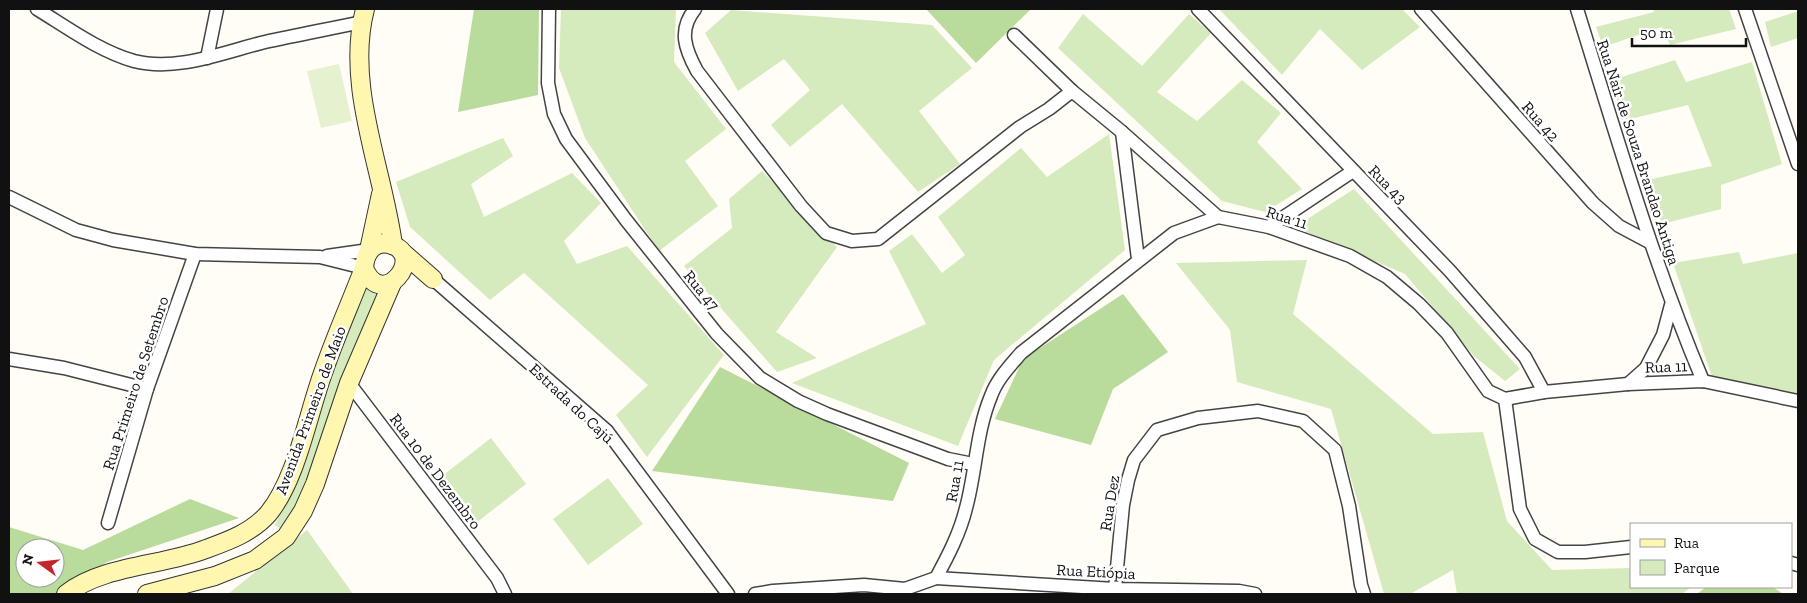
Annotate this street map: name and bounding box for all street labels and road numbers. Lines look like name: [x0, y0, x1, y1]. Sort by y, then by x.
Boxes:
street label: Rua Nair de Souza Brandao Antiga: [1593, 37, 1684, 268]
street label: Rua 42: [1518, 97, 1563, 145]
street label: Rua 43: [1365, 161, 1411, 208]
street label: Rua 11: [1264, 202, 1310, 233]
street label: Rua 47: [680, 266, 724, 315]
street label: Rua Primeiro de Setembro: [98, 294, 173, 472]
street label: Avenida Primeiro de Maio: [271, 323, 350, 497]
street label: Rua 11: [1644, 356, 1688, 377]
street label: Estrada do Cajú: [525, 359, 618, 447]
street label: Rua 10 de Dezembro: [386, 410, 485, 533]
street label: Rua 11: [941, 458, 968, 504]
street label: Rua Dez: [1096, 474, 1123, 532]
street label: Rua Etiópia: [1056, 560, 1136, 583]

